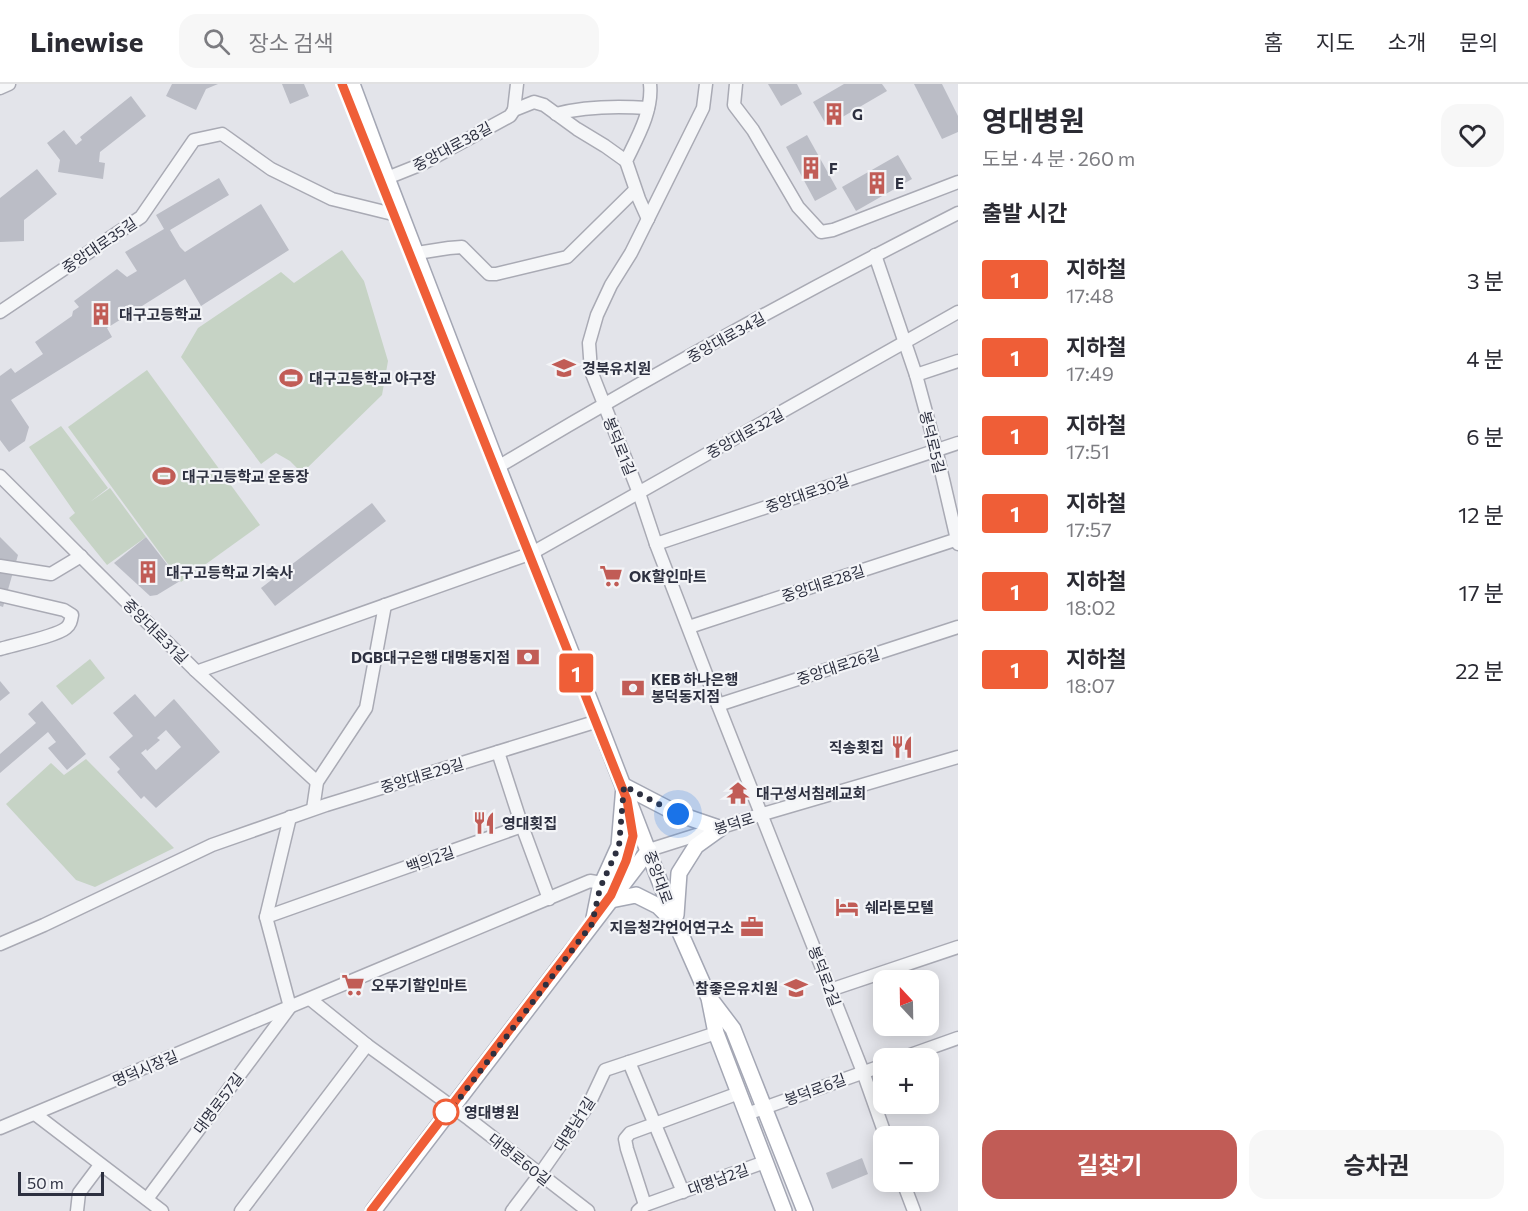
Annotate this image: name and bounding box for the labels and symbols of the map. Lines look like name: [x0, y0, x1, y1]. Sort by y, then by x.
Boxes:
building icon: G: [821, 101, 847, 127]
place label: G: [852, 105, 863, 123]
street label: 중앙대로38길: [410, 118, 494, 174]
building icon: F: [798, 155, 824, 181]
place label: F: [829, 159, 838, 177]
building icon: E: [864, 170, 890, 196]
place label: E: [895, 174, 904, 192]
street label: 중앙대로35길: [58, 213, 140, 277]
building icon: 대구고등학교: [88, 301, 114, 327]
place label: 대구고등학교: [119, 305, 202, 323]
street label: 중앙대로34길: [684, 308, 768, 366]
school or university icon: 경북유치원: [551, 355, 577, 381]
place label: 경북유치원: [582, 359, 651, 377]
sports icon: 대구고등학교 야구장: [278, 365, 304, 391]
place label: 대구고등학교 야구장: [309, 369, 436, 387]
street label: 중앙대로32길: [703, 404, 787, 462]
street label: 봉덕로5길: [917, 409, 949, 475]
street label: 봉덕로1길: [600, 414, 640, 478]
sports icon: 대구고등학교 운동장: [151, 463, 177, 489]
place label: 대구고등학교 운동장: [182, 467, 309, 485]
street label: 중앙대로30길: [763, 470, 851, 516]
building icon: 대구고등학교 기숙사: [135, 559, 161, 585]
street label: 중앙대로28길: [779, 561, 867, 605]
place label: 대구고등학교 기숙사: [166, 563, 293, 581]
supermarket icon: OK할인마트: [598, 563, 624, 589]
place label: OK할인마트: [629, 567, 707, 585]
street label: 중앙대로31길: [120, 595, 192, 667]
bank icon: DGB대구은행 대명동지점: [515, 644, 541, 670]
street label: 중앙대로26길: [794, 644, 882, 688]
place label: DGB대구은행 대명동지점: [351, 648, 510, 666]
line badge: 1: [556, 654, 596, 692]
place label: KEB 하나은행 봉덕동지점: [651, 670, 738, 705]
bank icon: KEB 하나은행 봉덕동지점: [620, 675, 646, 701]
restaurant icon: 직송횟집: [889, 734, 915, 760]
place label: 직송횟집: [829, 738, 884, 756]
street label: 중앙대로29길: [378, 754, 466, 796]
temple icon: 대구성서침례교회: [725, 780, 751, 806]
place label: 대구성서침례교회: [756, 784, 866, 802]
your location: [663, 799, 693, 829]
street label: 봉덕로: [712, 808, 756, 838]
restaurant icon: 영대횟집: [471, 810, 497, 836]
place label: 영대횟집: [502, 814, 557, 832]
street label: 백의2길: [404, 842, 456, 876]
street label: 중앙대로: [641, 848, 677, 906]
hotel icon: 쉐라톤모텔: [834, 894, 860, 920]
place label: 쉐라톤모텔: [865, 898, 934, 916]
office icon: 지음청각언어연구소: [739, 914, 765, 940]
place label: 지음청각언어연구소: [610, 918, 734, 936]
street label: 봉덕로2길: [805, 943, 845, 1009]
north arrow: [873, 970, 939, 1036]
supermarket icon: 오뚜기할인마트: [340, 972, 366, 998]
school or university icon: 참좋은유치원: [783, 975, 809, 1001]
place label: 오뚜기할인마트: [371, 976, 468, 994]
place label: 참좋은유치원: [695, 979, 778, 997]
street label: 명덕시장길: [110, 1046, 180, 1090]
street label: 대명로57길: [189, 1069, 247, 1137]
street label: 봉덕로6길: [782, 1070, 848, 1108]
street label: 대명남1길: [550, 1093, 598, 1155]
marker: 영대병원: [433, 1099, 459, 1125]
place label: 영대병원: [464, 1103, 519, 1121]
street label: 대명로60길: [485, 1129, 555, 1189]
street label: 대명남2길: [685, 1160, 751, 1198]
scale bar: [18, 1169, 104, 1196]

